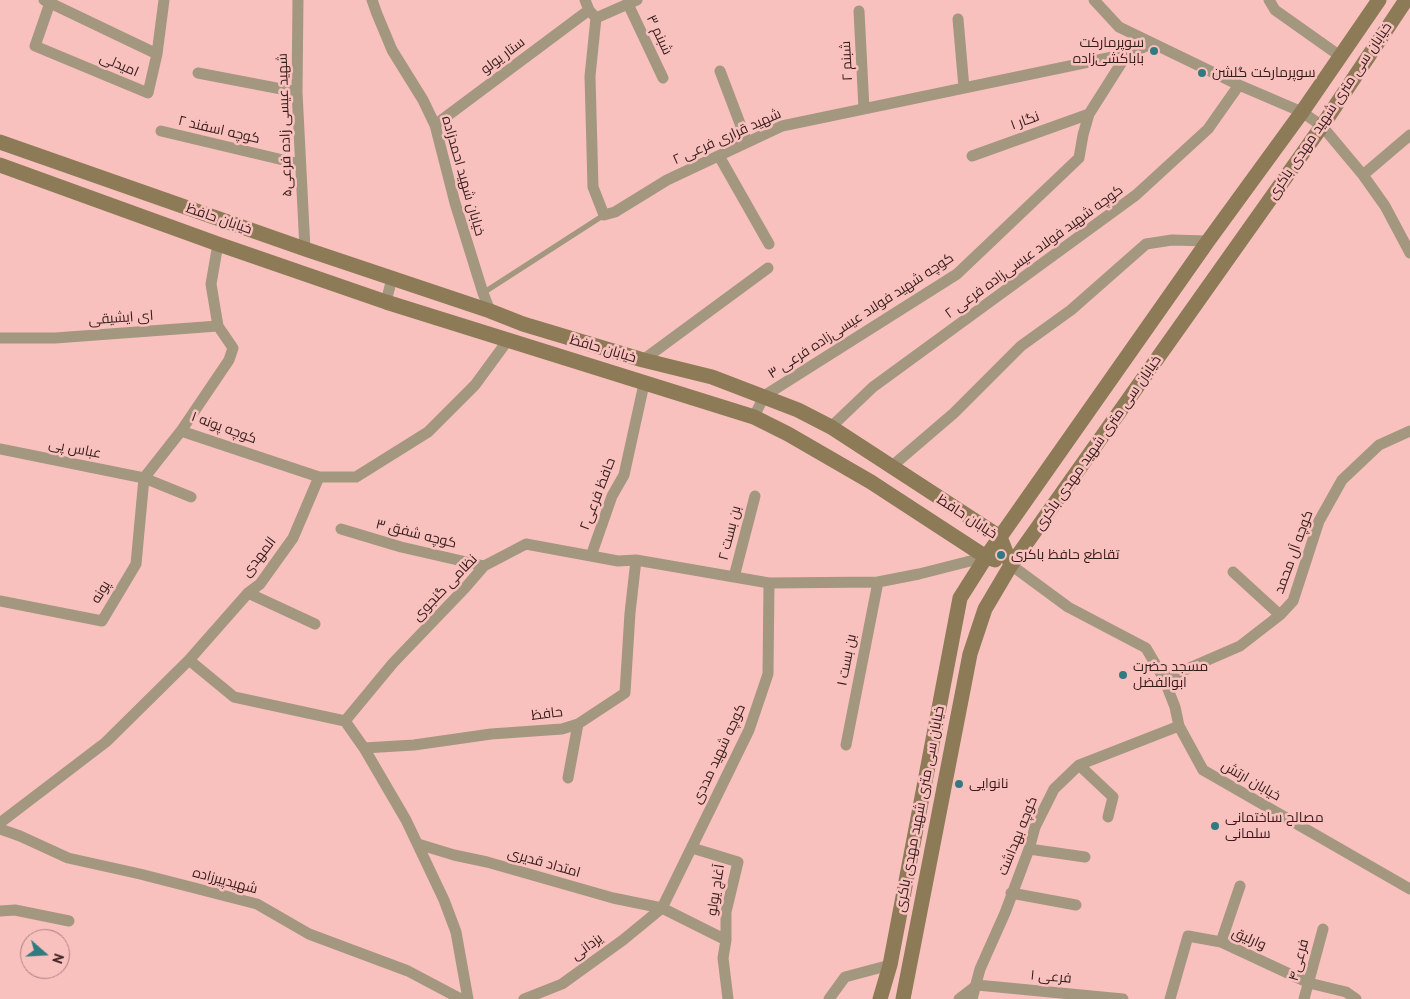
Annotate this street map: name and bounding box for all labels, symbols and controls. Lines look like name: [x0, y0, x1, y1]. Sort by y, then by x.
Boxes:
street label: شبنم ۳: [642, 12, 676, 58]
street label: خیابان سی متری شهید مهدی باکری: [1264, 19, 1396, 203]
street label: ستار یولو: [478, 34, 528, 78]
place label: سوپرمارکت باباکشی‌زاده: [1073, 35, 1144, 68]
street label: شبنم ۲: [838, 41, 856, 81]
marker: سوپرمارکت باباکشی‌زاده: [1148, 45, 1160, 57]
street label: امیدلی: [97, 49, 141, 81]
street label: شهید عیسی زاده فرعی۵: [274, 53, 296, 197]
place label: سوپرمارکت گلشن: [1212, 65, 1316, 81]
marker: سوپرمارکت گلشن: [1196, 67, 1208, 79]
street label: شهید قراری فرعی ۲: [670, 106, 784, 168]
street label: نگار ۱: [1008, 108, 1042, 134]
street label: کوچه اسفند ۲: [176, 112, 262, 148]
street label: خیابان شهید احمدزاده: [438, 114, 488, 238]
street label: کوچه شهید فولاد عیسی‌زاده فرعی ۲: [942, 182, 1126, 322]
street label: خیابان حافظ: [184, 200, 254, 238]
street label: کوچه شهید فولاد عیسی‌زاده فرعی ۳: [765, 250, 957, 382]
street label: ای ایشیقی: [88, 307, 154, 329]
street label: خیابان حافظ: [568, 331, 638, 367]
street label: خیابان سی متری شهید مهدی باکری: [1031, 352, 1165, 534]
street label: کوچه پونه ۱: [189, 408, 259, 448]
street label: عباس پی: [47, 436, 103, 462]
street label: حافظ فرعی۲: [577, 455, 619, 533]
street label: خیابان حافظ: [934, 491, 1000, 543]
street label: بن بست ۲: [715, 504, 745, 562]
street label: کوچه آل محمد: [1271, 508, 1317, 596]
street label: کوچه شفق ۳: [374, 516, 458, 552]
street label: المهدی: [238, 534, 280, 580]
place label: تقاطع حافظ باکری: [1011, 547, 1119, 563]
marker: تقاطع حافظ باکری: [995, 549, 1007, 561]
street label: نظامی گنجوی: [409, 551, 481, 625]
street label: پونه: [88, 578, 114, 606]
street label: بن بست ۱: [834, 633, 860, 687]
place label: مسجد حضرت ابوالفضل: [1133, 659, 1208, 692]
marker: مسجد حضرت ابوالفضل: [1117, 669, 1129, 681]
street label: کوچه شهید مددی: [688, 701, 750, 807]
street label: حافظ: [530, 704, 564, 724]
street label: خیابان سی متری شهید مهدی باکری: [892, 704, 948, 914]
street label: خیابان ارتش: [1218, 757, 1284, 805]
place label: نانوایی: [969, 776, 1009, 792]
marker: نانوایی: [953, 778, 965, 790]
street label: کوچه بهداشت: [995, 794, 1041, 878]
place label: مصالح ساختمانی سلمانی: [1225, 810, 1324, 842]
marker: مصالح ساختمانی سلمانی: [1209, 820, 1221, 832]
street label: امتداد قدیری: [506, 845, 582, 881]
street label: آغاج یولو: [704, 863, 728, 917]
street label: شهیدپیرزاده: [191, 864, 259, 898]
street label: وارلیق: [1229, 924, 1269, 954]
north arrow: [20, 929, 70, 979]
street label: یزدانی: [568, 930, 606, 964]
street label: فرعی۴: [1285, 937, 1313, 983]
text: N: [48, 951, 68, 966]
street label: فرعی ۱: [1030, 967, 1072, 987]

